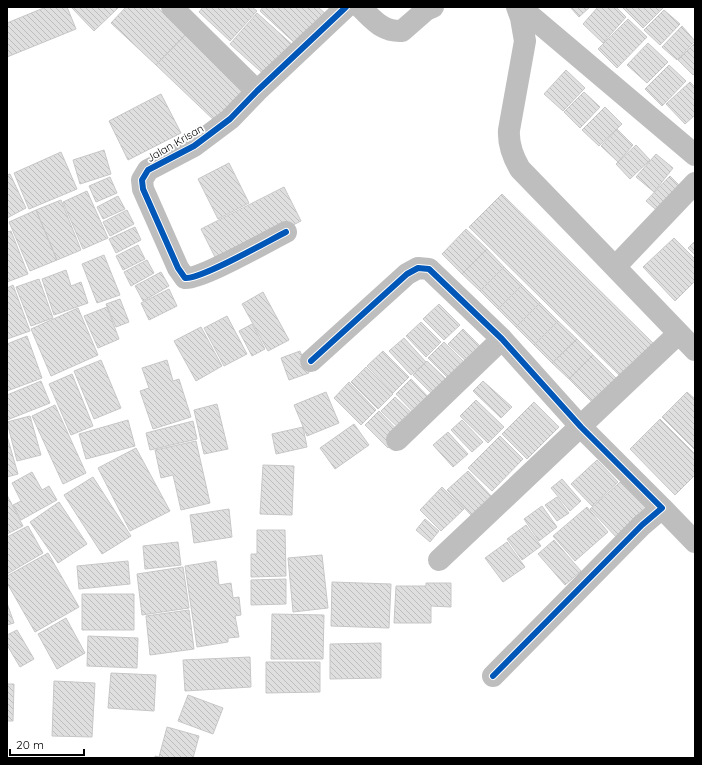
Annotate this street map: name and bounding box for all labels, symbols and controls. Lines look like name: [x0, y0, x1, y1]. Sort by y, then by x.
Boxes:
street label: Jalan Krisan: [144, 121, 206, 165]
scale bar: [10, 731, 84, 757]
text: 20 m: [16, 737, 44, 752]

